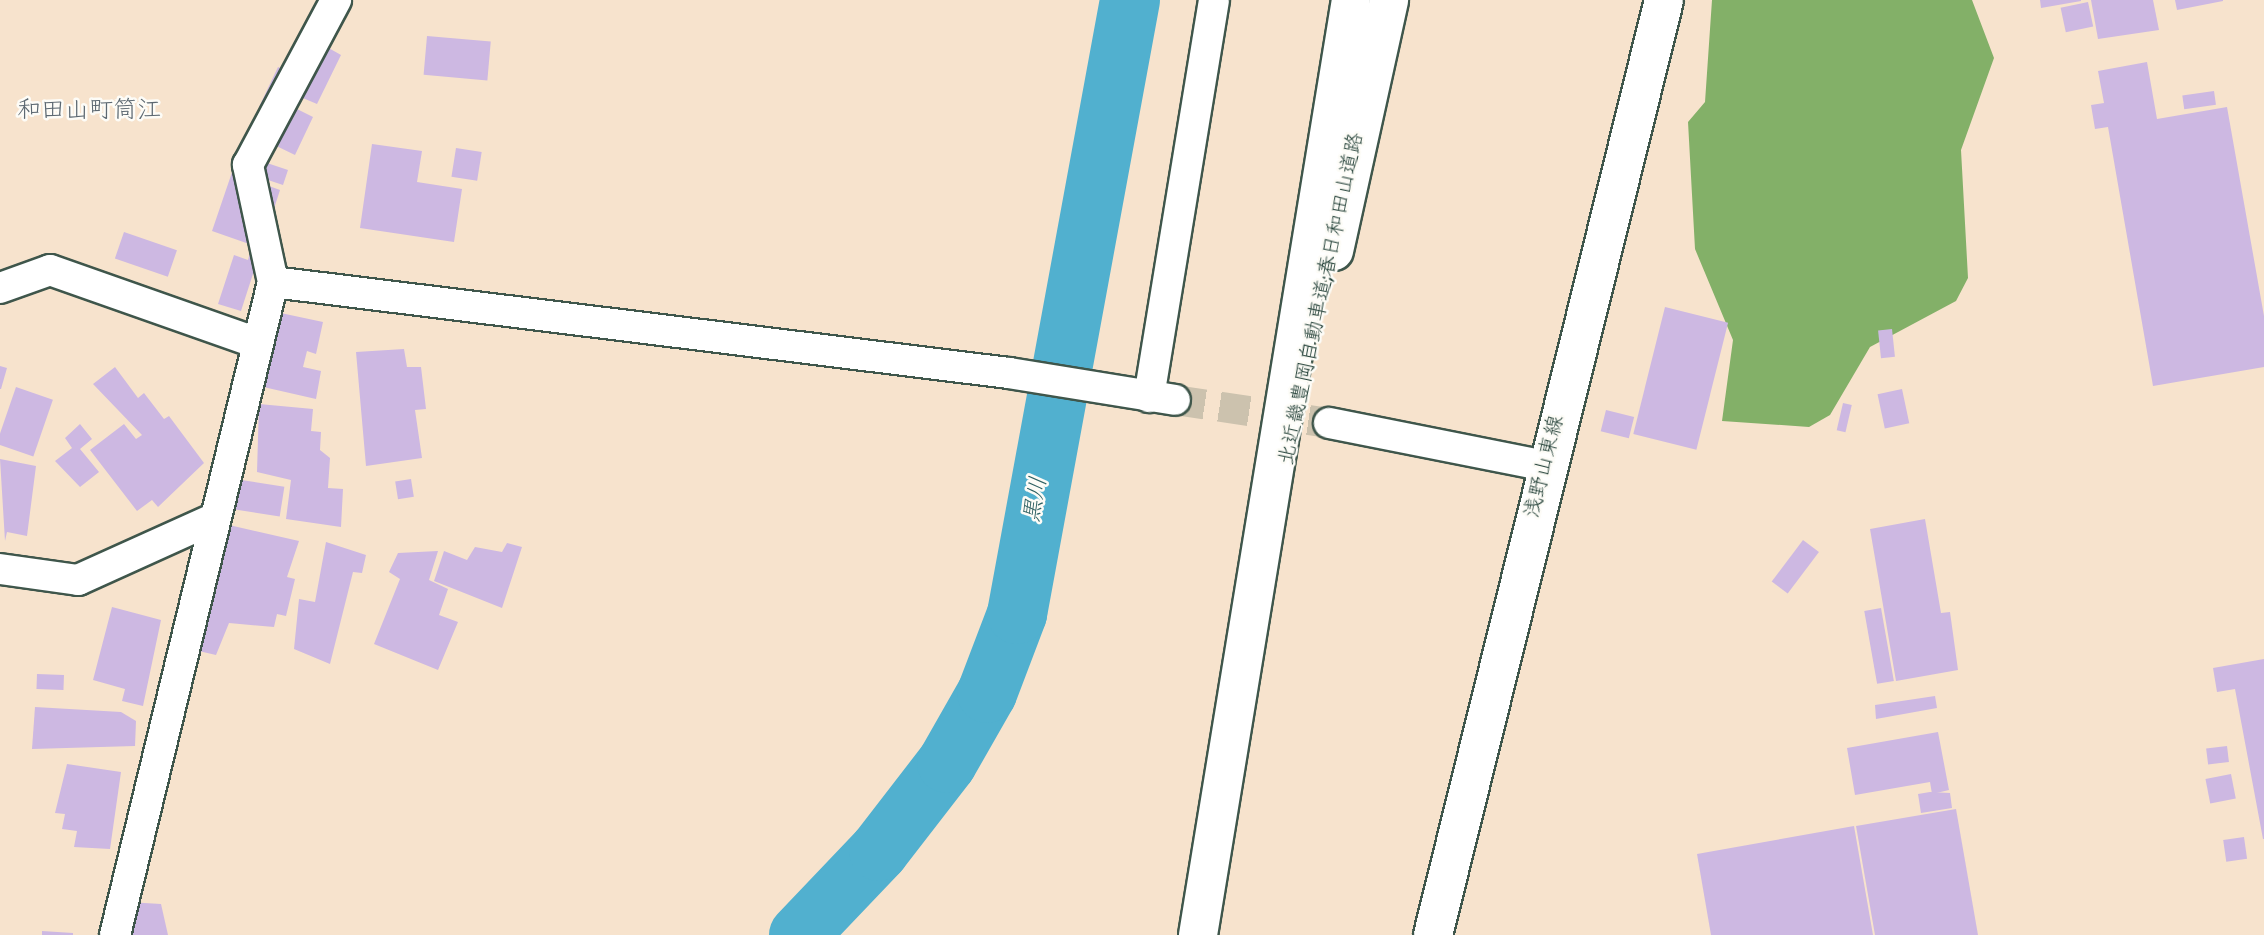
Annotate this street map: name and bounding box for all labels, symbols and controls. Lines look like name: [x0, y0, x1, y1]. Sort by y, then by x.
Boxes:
district label: 和田山町筒江: [17, 99, 161, 127]
street label: 北近畿豊岡自動車道;春日和田山道路: [1275, 130, 1371, 468]
street label: 浅野山東線: [1521, 413, 1571, 521]
water label: 黒川: [1020, 475, 1056, 525]

